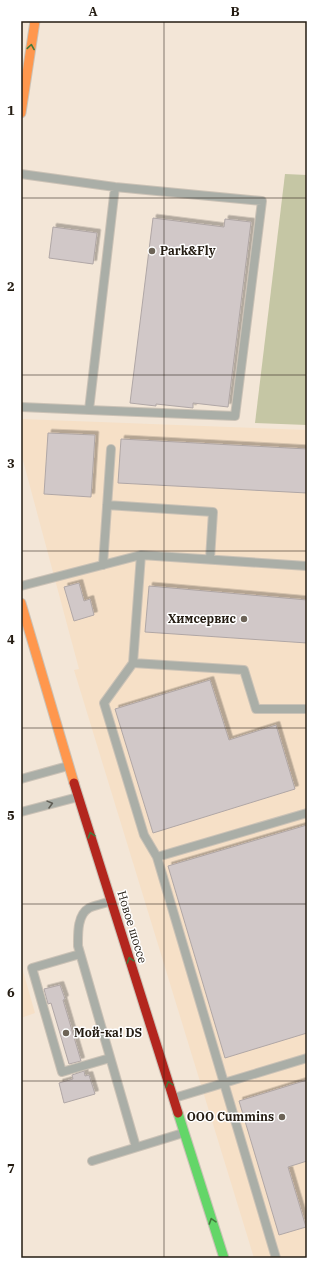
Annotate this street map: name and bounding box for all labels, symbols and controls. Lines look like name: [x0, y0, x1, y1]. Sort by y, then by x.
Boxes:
text: A: [88, 3, 98, 20]
text: B: [230, 3, 240, 20]
one-way arrow: [26, 44, 35, 50]
text: 1: [7, 102, 15, 119]
place label: Park&Fly: [160, 243, 216, 258]
marker: Park&Fly: [147, 246, 157, 256]
text: 2: [7, 278, 15, 295]
text: 3: [7, 455, 15, 472]
place label: Химсервис: [168, 611, 237, 626]
marker: Химсервис: [239, 614, 249, 624]
text: 4: [7, 631, 15, 648]
one-way arrow: [47, 801, 53, 809]
text: 5: [7, 807, 15, 824]
one-way arrow: [87, 832, 96, 839]
street label: Новое шоссе: [114, 889, 151, 965]
one-way arrow: [126, 956, 135, 963]
text: 6: [7, 984, 15, 1001]
place label: Мой-ка! DS: [74, 1025, 142, 1040]
marker: Мой-ка! DS: [61, 1028, 71, 1038]
one-way arrow: [165, 1080, 173, 1087]
place label: OOO Cummins: [187, 1109, 274, 1124]
marker: OOO Cummins: [277, 1112, 287, 1122]
text: 7: [7, 1160, 15, 1177]
one-way arrow: [208, 1217, 217, 1224]

